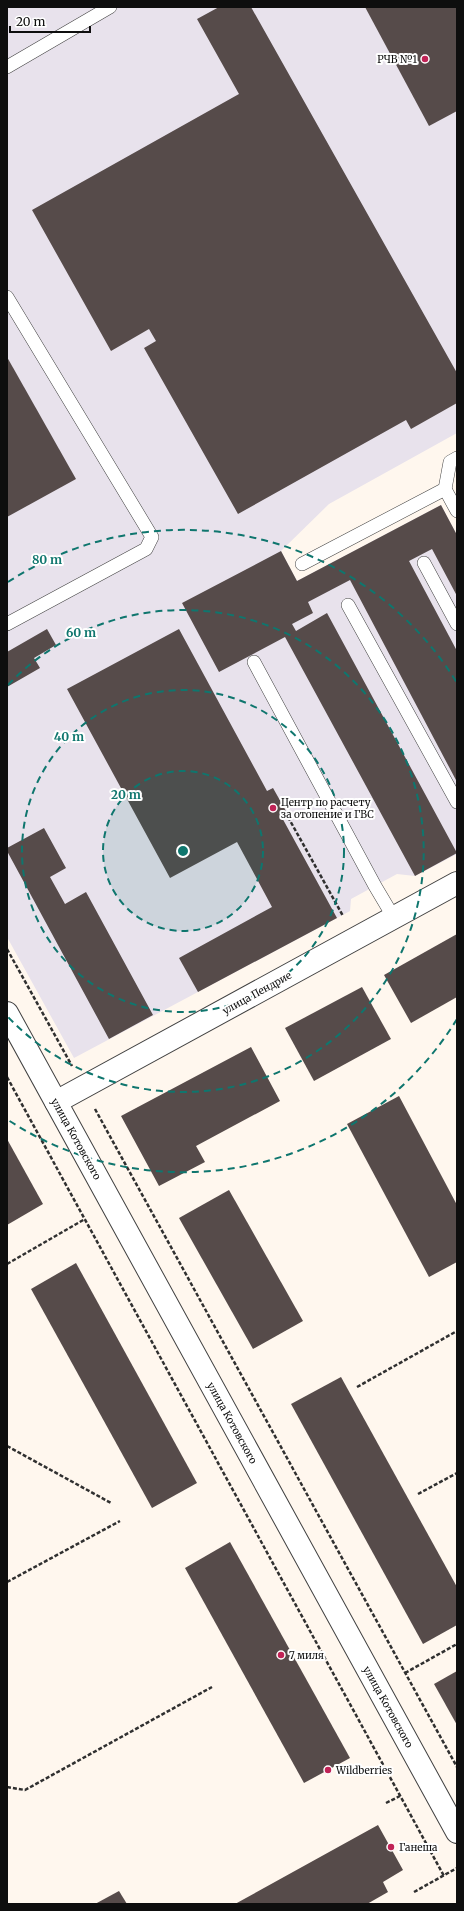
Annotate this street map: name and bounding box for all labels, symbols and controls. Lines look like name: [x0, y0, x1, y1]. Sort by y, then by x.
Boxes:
scale bar: [10, 8, 90, 34]
text: 20 m: [16, 14, 45, 29]
place label: РЧВ №1: [377, 53, 417, 66]
marker: РЧВ №1: [420, 54, 430, 64]
text: 80 m: [32, 552, 62, 567]
text: 60 m: [66, 625, 96, 640]
text: 40 m: [54, 729, 84, 744]
text: 20 m: [111, 787, 141, 802]
place label: Центр по расчету за отопение и ГВС: [281, 796, 374, 821]
marker: Центр по расчету за отопение и ГВС: [268, 803, 278, 813]
centre of rings: [176, 844, 190, 858]
street label: улица Пендрие: [220, 969, 294, 1017]
street label: улица Котовского: [48, 1096, 104, 1182]
street label: улица Котовского: [204, 1380, 260, 1466]
place label: 7 миля: [289, 1649, 324, 1662]
marker: 7 миля: [276, 1650, 286, 1660]
street label: улица Котовского: [360, 1664, 416, 1750]
place label: Wildberries: [335, 1764, 392, 1777]
marker: Wildberries: [323, 1765, 333, 1775]
place label: Ганеша: [399, 1841, 438, 1854]
marker: Ганеша: [386, 1842, 396, 1852]

